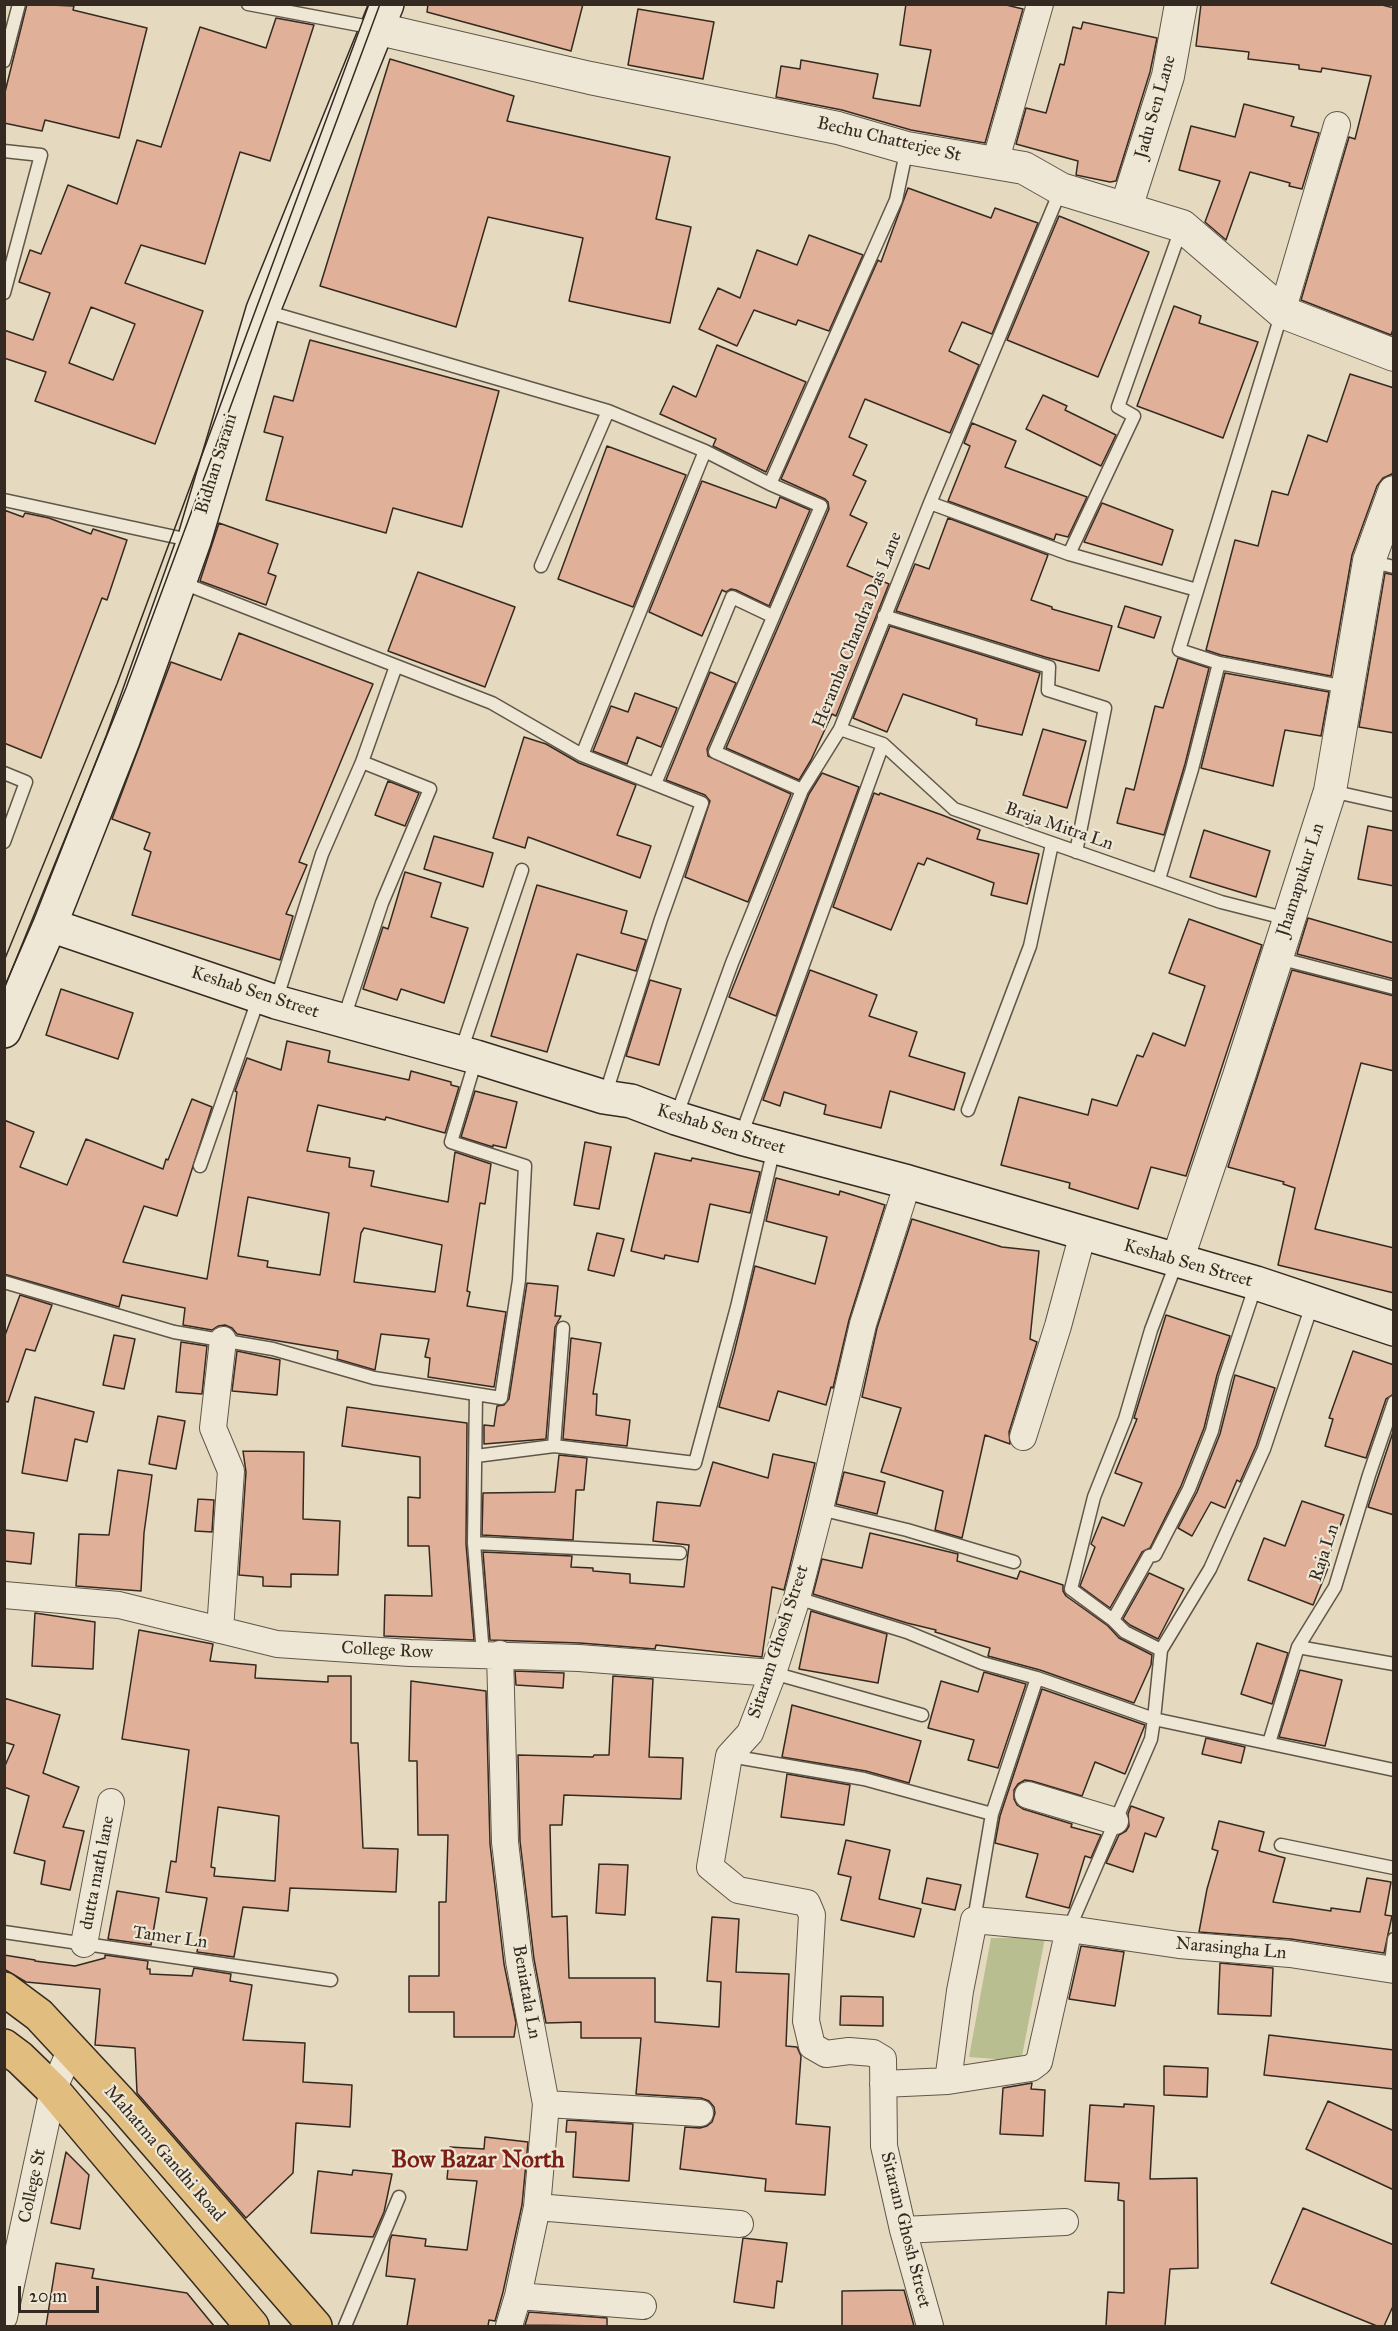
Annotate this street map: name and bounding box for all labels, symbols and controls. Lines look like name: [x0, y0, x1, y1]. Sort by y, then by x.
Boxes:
street label: Jadu Sen Lane: [1131, 53, 1181, 161]
street label: Bechu Chatterjee St: [815, 113, 963, 167]
street label: Bidhan Sarani: [191, 411, 243, 517]
street label: Heramba Chandra Das Lane: [809, 529, 907, 731]
street label: Braja Mitra Ln: [1002, 798, 1116, 856]
street label: Jhamapukur Ln: [1273, 821, 1329, 939]
street label: Keshab Sen Street: [188, 962, 322, 1024]
street label: Keshab Sen Street: [654, 1100, 788, 1160]
street label: Keshab Sen Street: [1121, 1235, 1255, 1293]
street label: Raja Ln: [1306, 1522, 1344, 1584]
street label: Sitaram Ghosh Street: [744, 1563, 814, 1721]
street label: College Row: [341, 1638, 433, 1664]
street label: dutta math lane: [76, 1814, 120, 1932]
street label: Tamer Ln: [131, 1922, 209, 1954]
street label: Narasingha Ln: [1175, 1933, 1287, 1965]
street label: Beniatala Ln: [507, 1943, 545, 2041]
street label: Mahatma Gandhi Road: [99, 2081, 229, 2227]
street label: College St: [15, 2147, 51, 2225]
district label: Bow Bazar North: [391, 2147, 565, 2175]
street label: Sitaram Ghosh Street: [875, 2150, 935, 2310]
scale bar: [21, 2274, 102, 2312]
text: 20 m: [29, 2285, 67, 2307]

